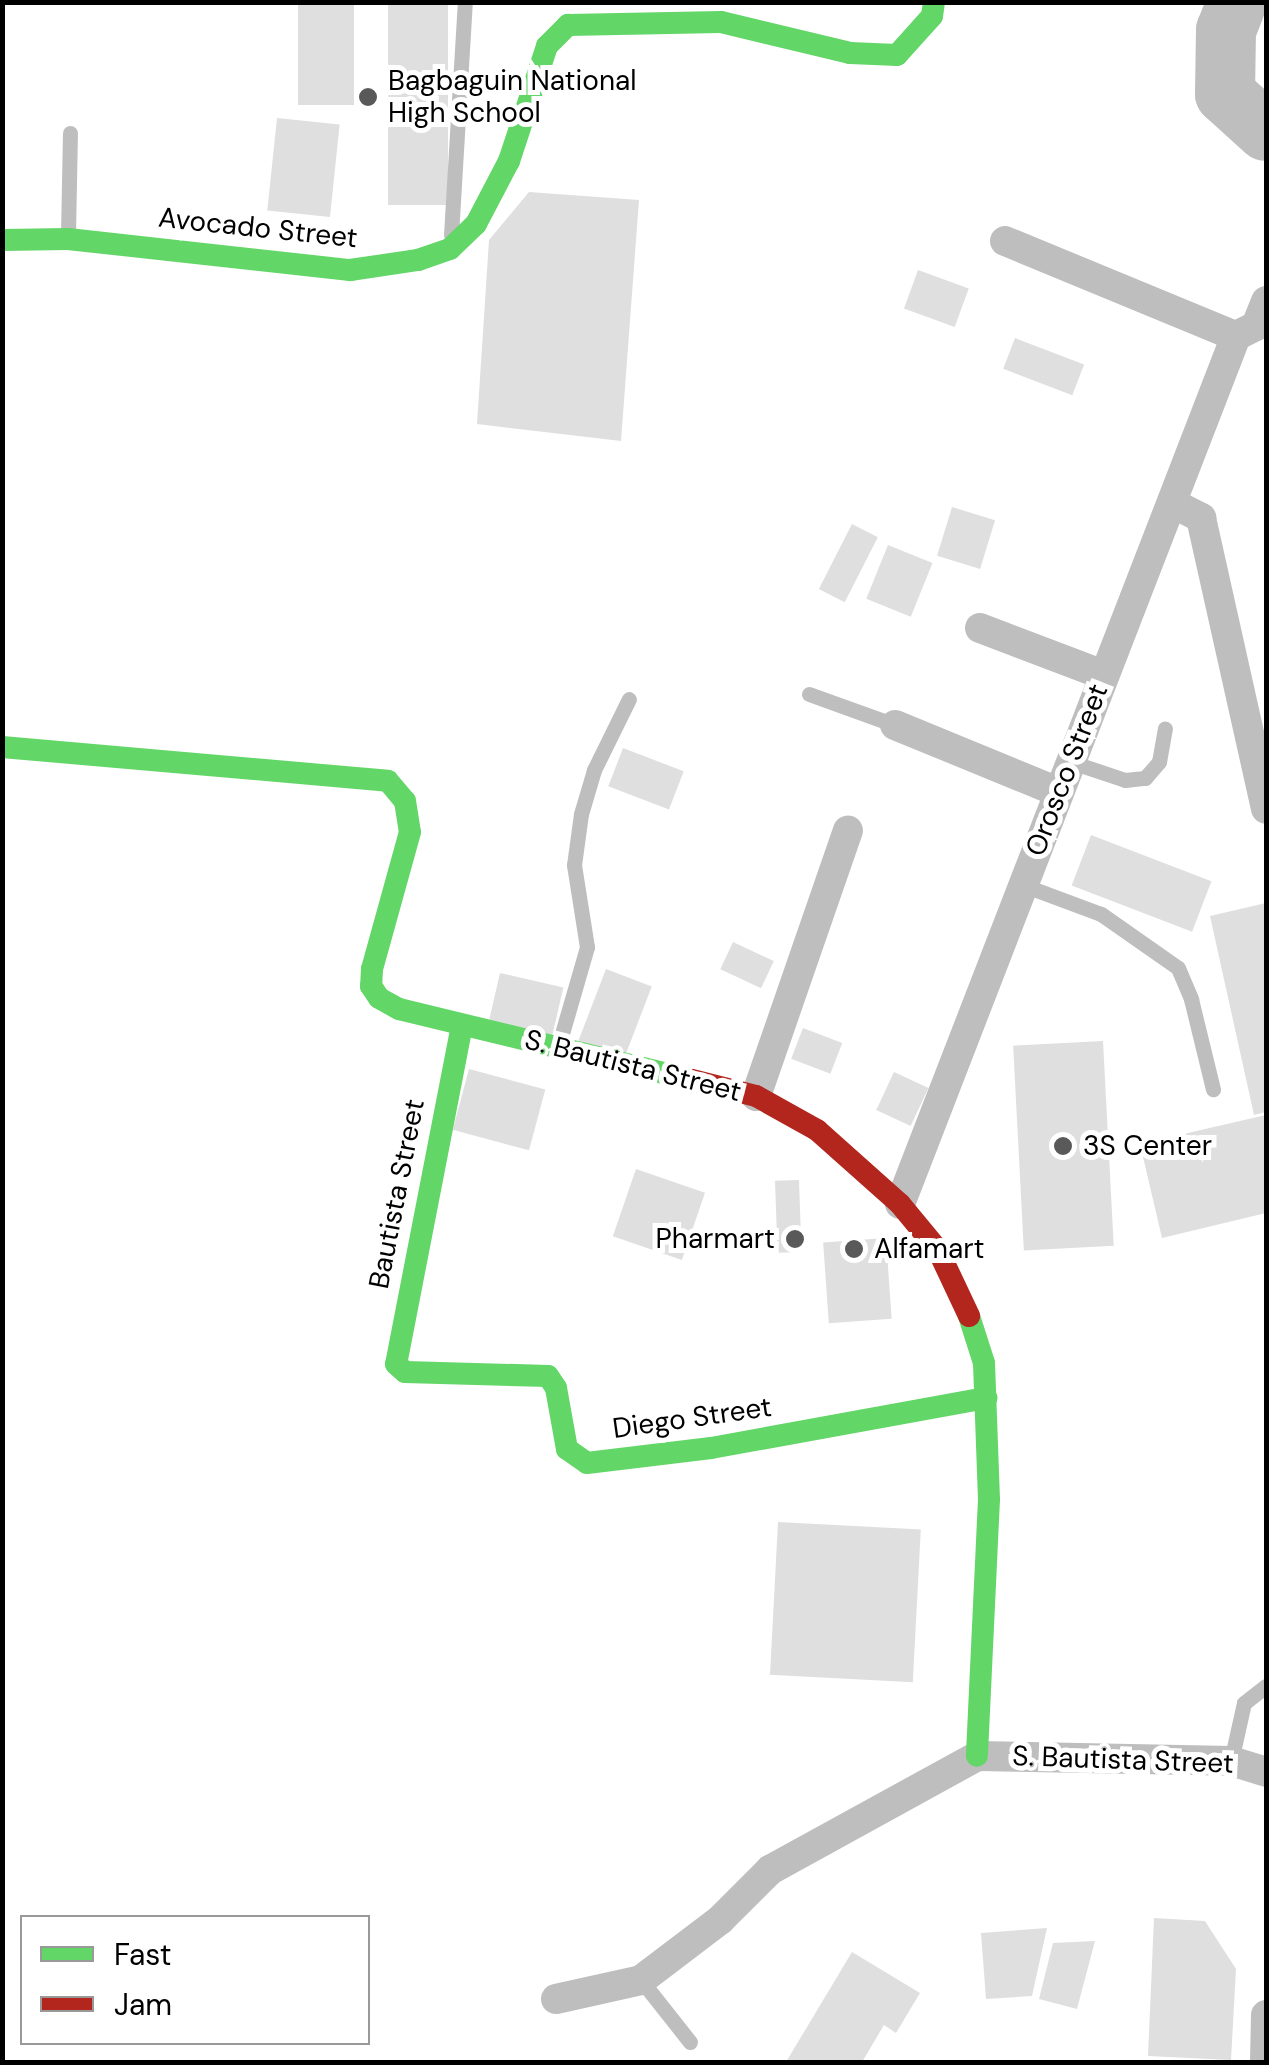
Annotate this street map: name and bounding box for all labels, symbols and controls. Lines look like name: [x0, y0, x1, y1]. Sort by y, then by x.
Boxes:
place label: Bagbaguin National High School: [388, 64, 636, 130]
marker: Bagbaguin National High School: [357, 86, 379, 108]
street label: Avocado Street: [157, 201, 359, 255]
street label: Orosco Street: [1019, 679, 1115, 861]
street label: S. Bautista Street: [521, 1023, 745, 1109]
street label: Bautista Street: [362, 1096, 432, 1292]
place label: 3S Center: [1083, 1129, 1212, 1163]
marker: 3S Center: [1052, 1135, 1074, 1157]
place label: Pharmart: [656, 1222, 775, 1256]
marker: Pharmart: [784, 1228, 806, 1250]
place label: Alfamart: [874, 1232, 985, 1266]
marker: Alfamart: [843, 1238, 865, 1260]
street label: Diego Street: [610, 1390, 774, 1446]
street label: S. Bautista Street: [1012, 1739, 1234, 1781]
legend: [20, 1915, 370, 2045]
text: Fast: [114, 1935, 172, 1974]
text: Jam: [114, 1985, 172, 2024]

